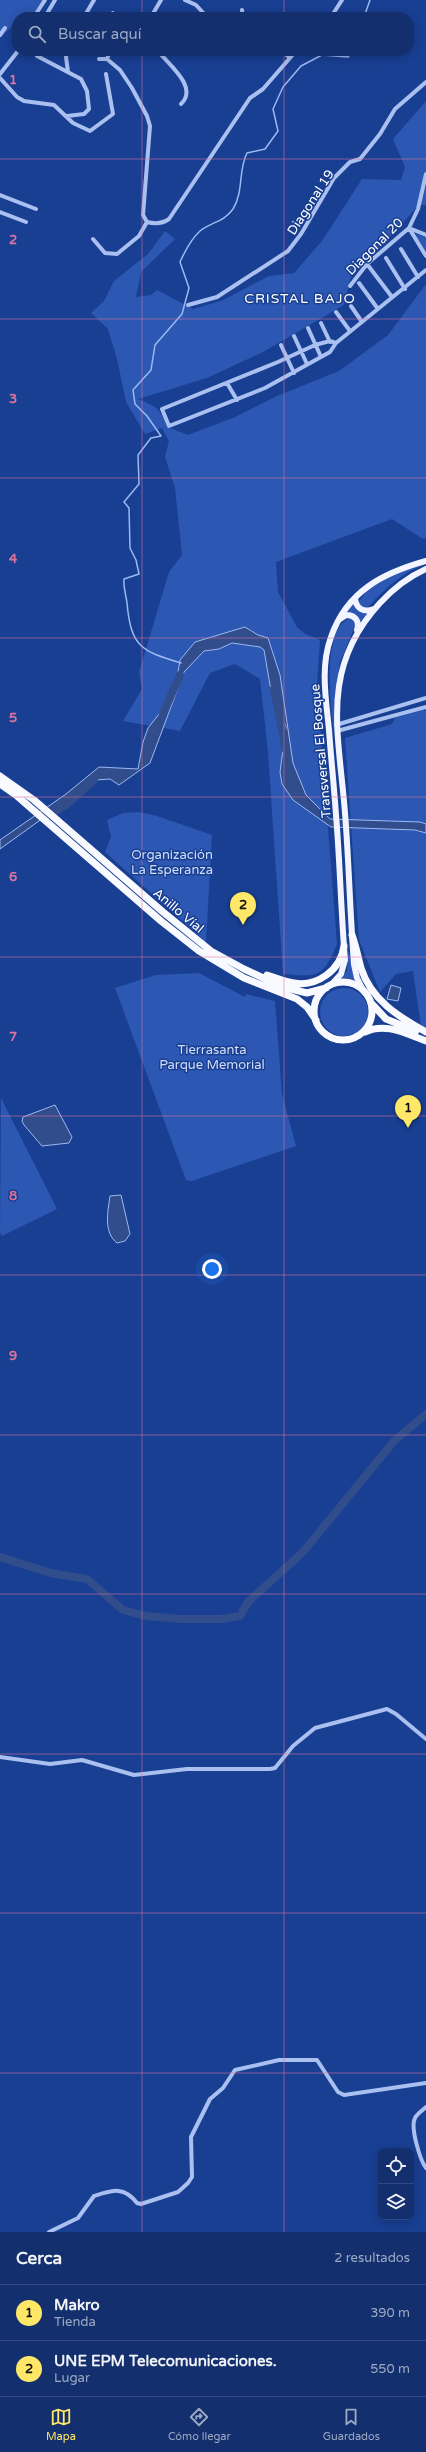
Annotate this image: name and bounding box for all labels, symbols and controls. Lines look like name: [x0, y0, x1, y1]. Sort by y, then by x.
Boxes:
search box: [12, 12, 414, 56]
icon: search: [26, 23, 48, 45]
text: Buscar aquí: [58, 25, 141, 43]
text: 1: [9, 72, 17, 88]
street label: Diagonal 19: [284, 167, 338, 238]
street label: Diagonal 20: [343, 215, 407, 279]
text: 2: [9, 232, 17, 248]
district label: CRISTAL BAJO: [244, 290, 356, 307]
text: 3: [9, 391, 17, 407]
text: 4: [9, 551, 18, 567]
street label: Transversal El Bosque: [307, 683, 335, 819]
text: 5: [9, 710, 17, 726]
park label: Organización La Esperanza: [131, 847, 213, 878]
text: 6: [9, 869, 17, 885]
street label: Anillo Víal: [150, 885, 207, 937]
pin: 2: [230, 892, 256, 925]
text: 7: [9, 1029, 17, 1045]
park label: Tierrasanta Parque Memorial: [159, 1042, 265, 1073]
pin: 1: [395, 1095, 421, 1128]
text: 8: [9, 1188, 17, 1204]
your location: [202, 1259, 222, 1279]
text: 9: [9, 1348, 17, 1364]
map controls: [378, 2148, 414, 2220]
button: locate: [378, 2148, 414, 2184]
button: layers: [378, 2184, 414, 2220]
text: Cerca: [16, 2248, 62, 2269]
text: 2 resultados: [334, 2250, 410, 2266]
text: Makro: [54, 2296, 100, 2314]
text: 1: [25, 2305, 33, 2321]
text: 390 m: [370, 2305, 410, 2321]
text: Tienda: [54, 2314, 96, 2330]
text: UNE EPM Telecomunicaciones.: [54, 2352, 277, 2370]
text: 2: [25, 2361, 33, 2377]
text: 550 m: [370, 2361, 410, 2377]
text: Lugar: [54, 2370, 90, 2386]
tab: Mapa: [46, 2406, 76, 2443]
tab: Cómo llegar: [168, 2406, 231, 2443]
tab: Guardados: [323, 2406, 380, 2443]

